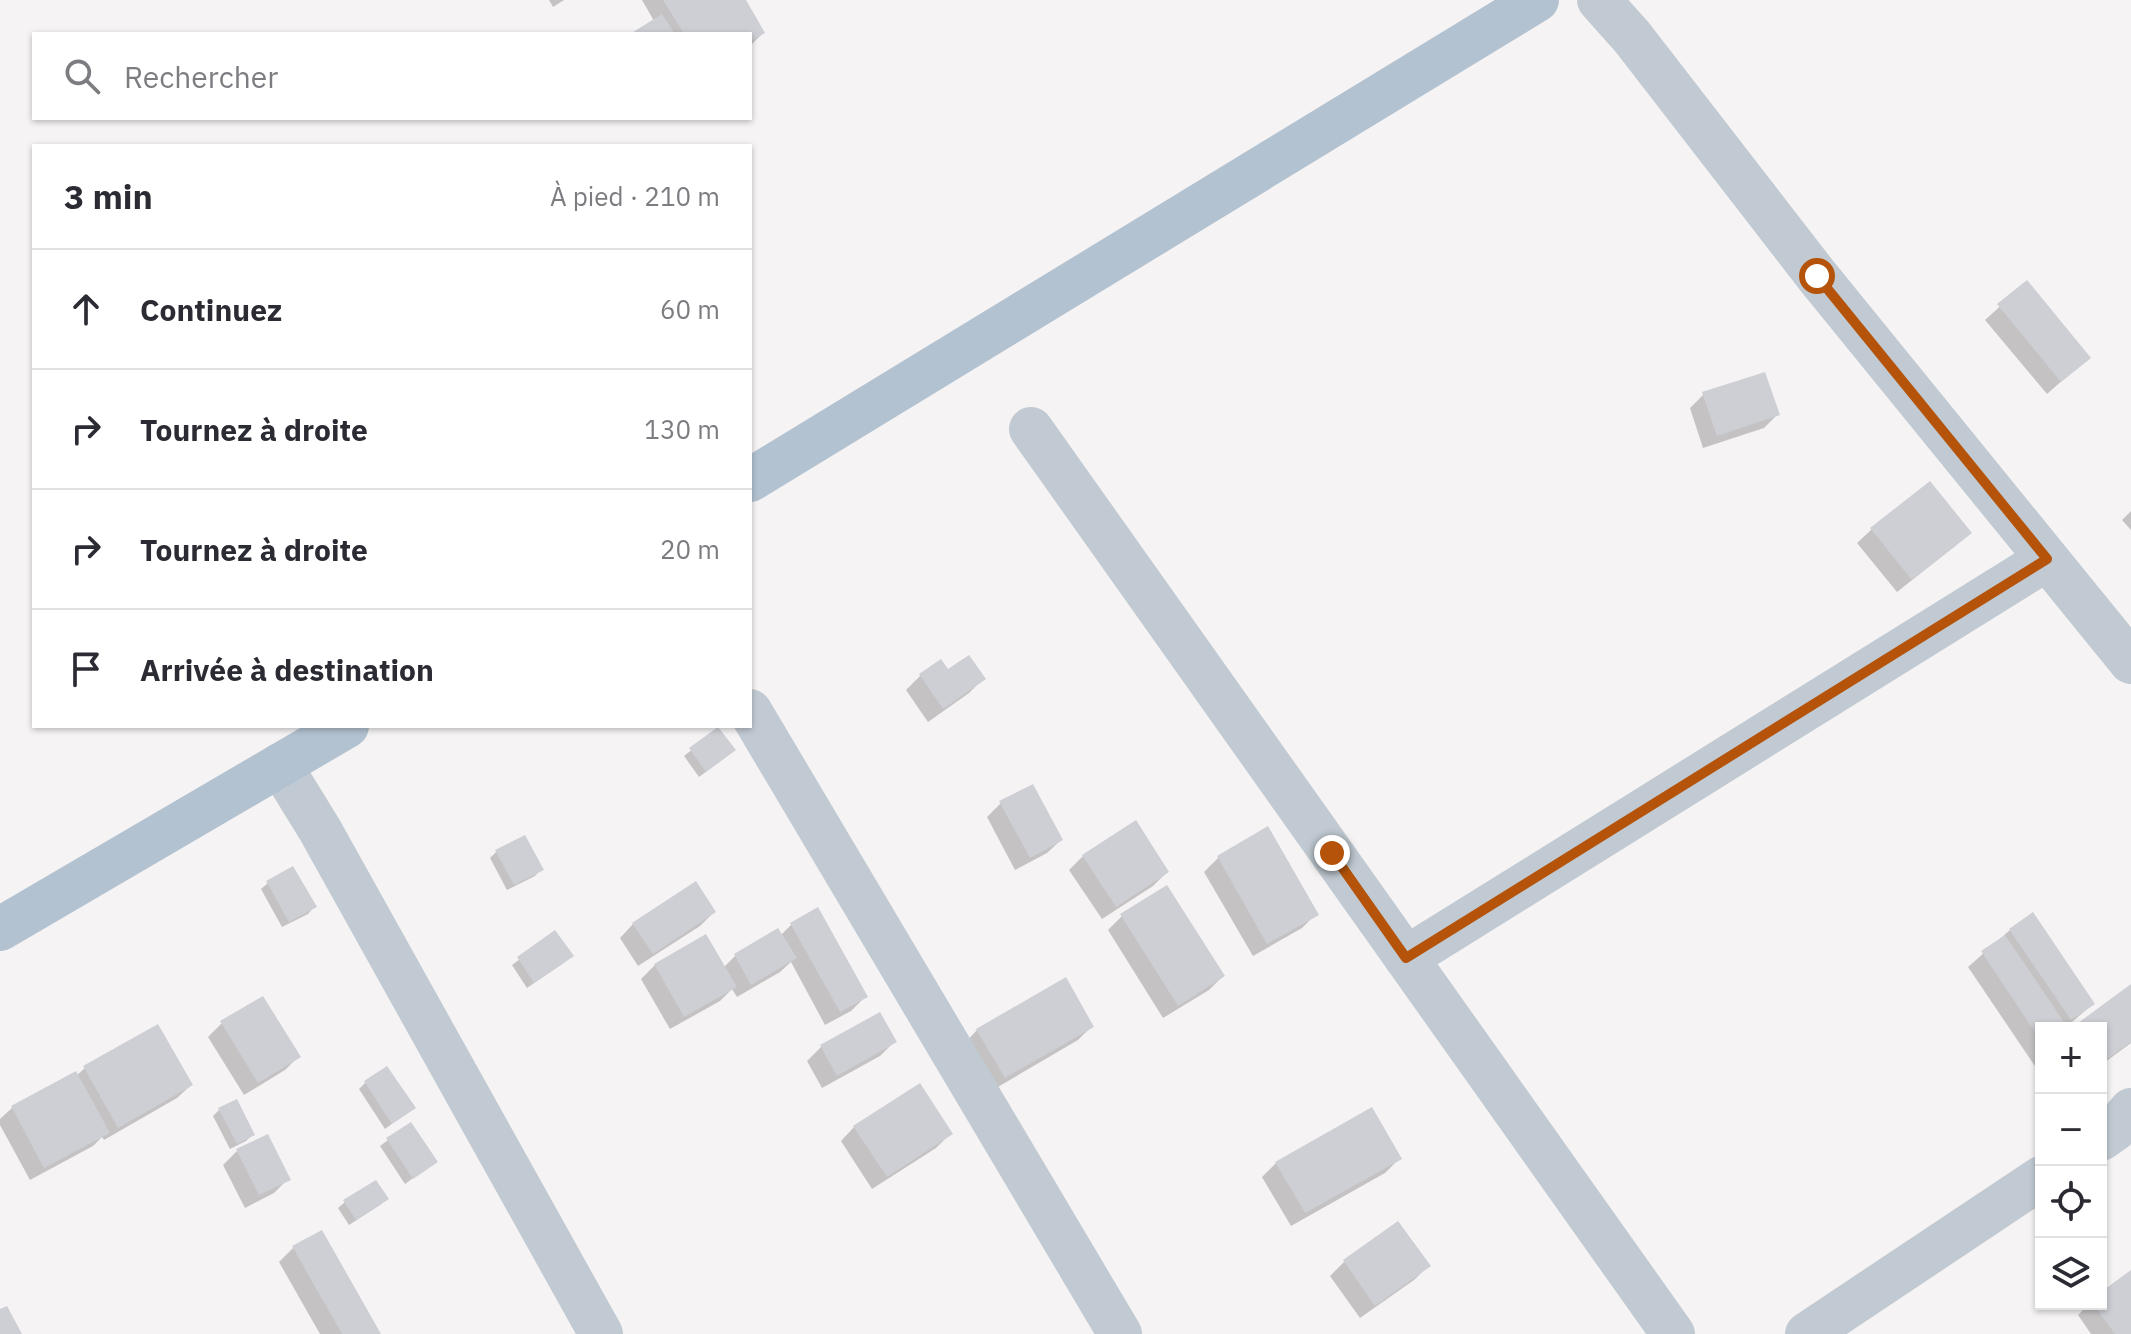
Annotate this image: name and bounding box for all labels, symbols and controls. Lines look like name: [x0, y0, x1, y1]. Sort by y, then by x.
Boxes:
search box: [32, 32, 752, 120]
icon: search: [60, 54, 104, 98]
text: Rechercher: [124, 57, 278, 96]
text: 3 min: [64, 174, 153, 218]
text: À pied · 210 m: [550, 179, 720, 213]
route start: [1799, 258, 1835, 294]
icon: ahead: [64, 287, 108, 331]
text: Continuez: [140, 290, 282, 329]
text: 60 m: [660, 292, 720, 326]
icon: right: [64, 407, 108, 451]
text: Tournez à droite: [140, 410, 368, 449]
text: 130 m: [644, 412, 720, 446]
icon: right: [64, 527, 108, 571]
text: Tournez à droite: [140, 530, 368, 569]
text: 20 m: [660, 532, 720, 566]
icon: arrive: [64, 647, 108, 691]
text: Arrivée à destination: [140, 650, 434, 689]
route end: [1314, 835, 1350, 871]
map controls: [2035, 1022, 2107, 1310]
button: +: [2035, 1022, 2107, 1094]
button: −: [2035, 1094, 2107, 1166]
button: locate: [2035, 1166, 2107, 1238]
button: layers: [2035, 1238, 2107, 1310]

